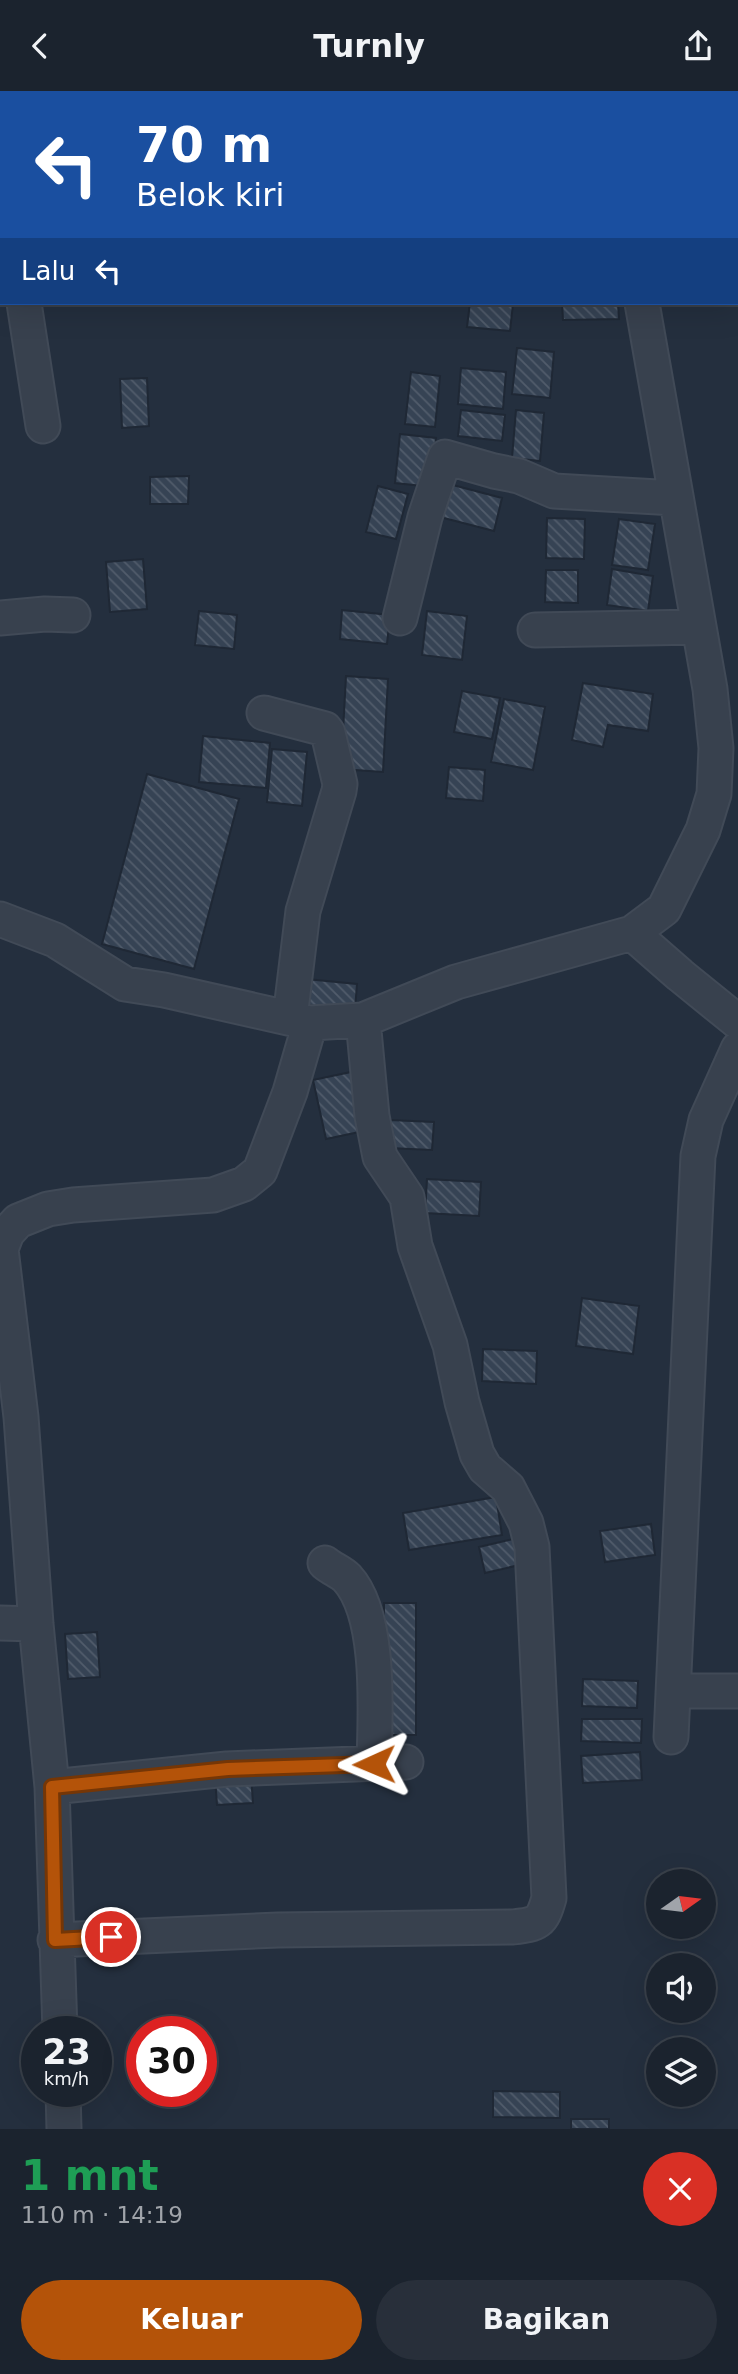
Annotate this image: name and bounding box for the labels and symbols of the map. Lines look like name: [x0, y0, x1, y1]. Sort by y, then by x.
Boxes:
position arrow: [337, 1727, 411, 1801]
north arrow: [646, 1869, 716, 1939]
pin: [81, 1907, 141, 1967]
speed limit sign: 30: [126, 2016, 217, 2107]

